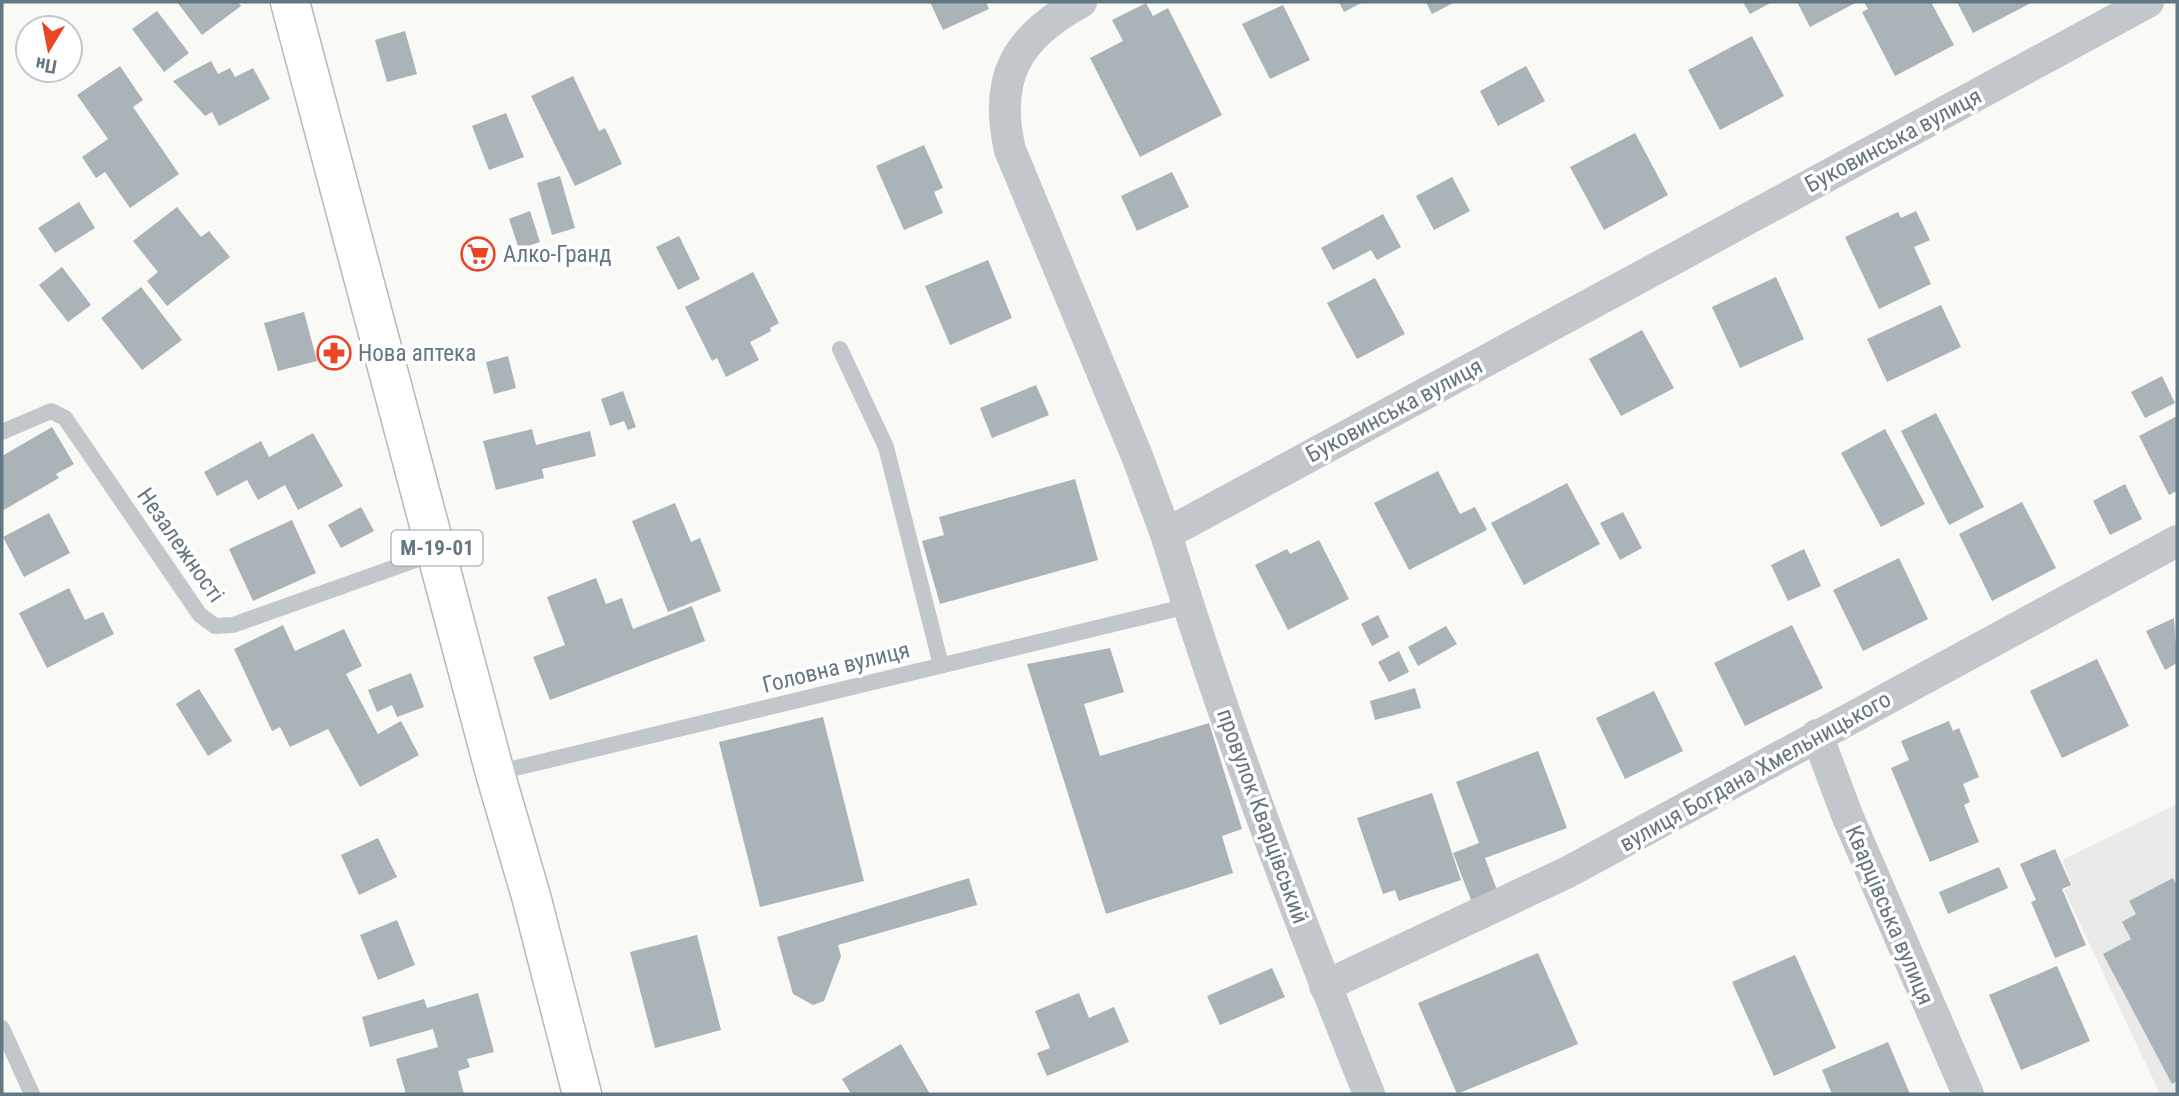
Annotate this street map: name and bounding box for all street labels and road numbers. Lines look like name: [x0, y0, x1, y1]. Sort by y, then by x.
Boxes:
street label: Буковинська вулиця: [1800, 83, 1986, 198]
street label: Буковинська вулиця: [1301, 353, 1487, 468]
street label: Незалежності: [131, 483, 230, 608]
road number: М-19-01: [392, 530, 482, 566]
street label: Головна вулиця: [760, 636, 912, 699]
street label: вулиця Богдана Хмельницького: [1615, 685, 1896, 857]
street label: провулок Кварцівський: [1211, 705, 1314, 927]
street label: Кварцівська вулиця: [1840, 822, 1939, 1009]

